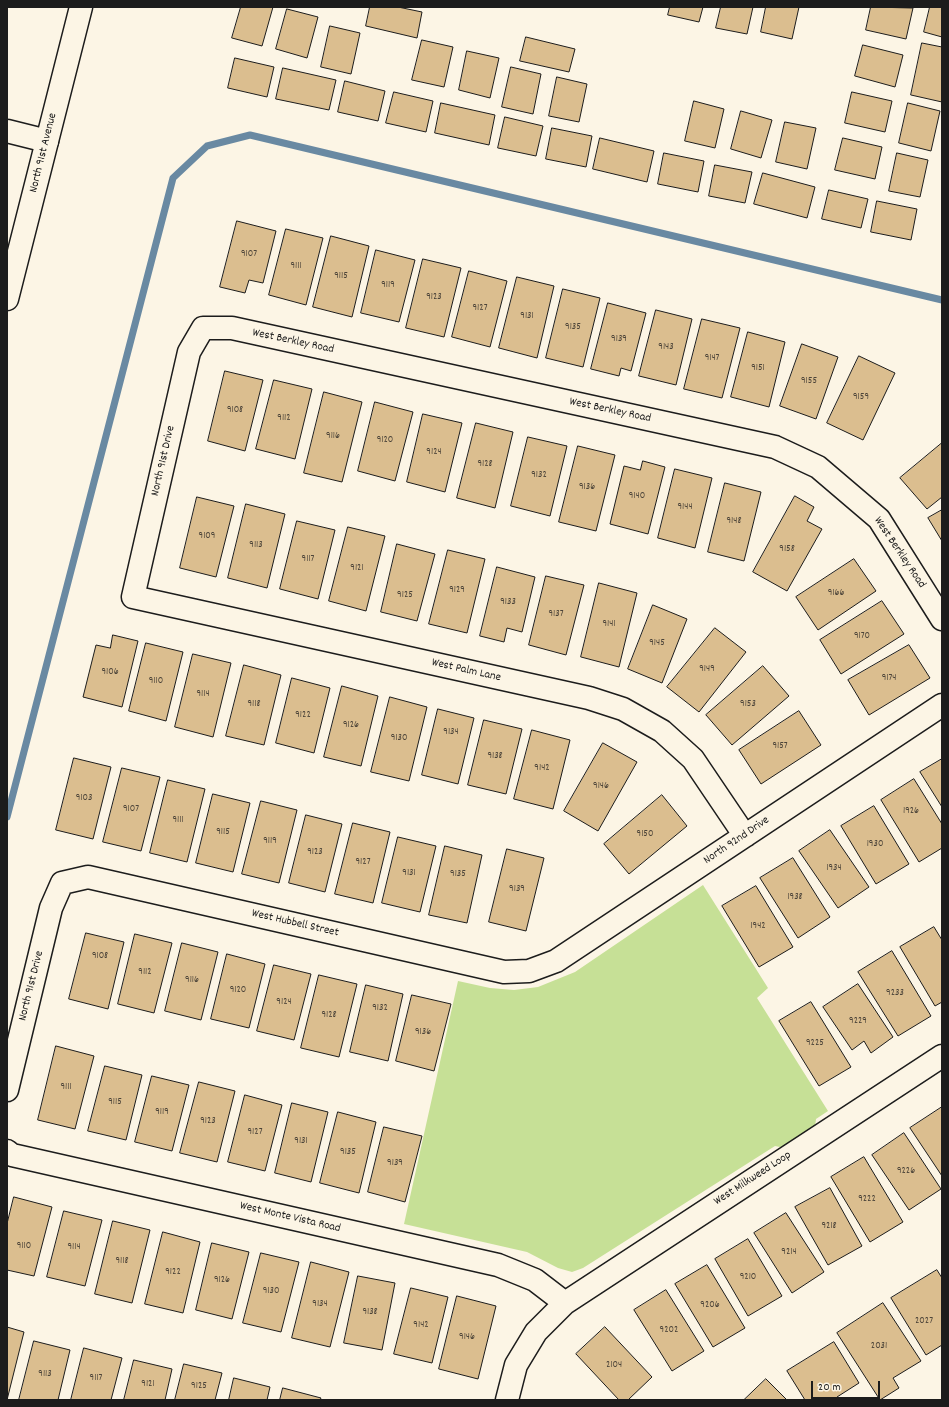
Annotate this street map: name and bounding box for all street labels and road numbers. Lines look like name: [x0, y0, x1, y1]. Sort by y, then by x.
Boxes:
street label: North 91st Avenue: [27, 112, 61, 194]
street label: West Berkley Road: [251, 326, 335, 358]
street label: West Berkley Road: [568, 395, 652, 427]
street label: North 91st Drive: [149, 424, 179, 498]
street label: West Berkley Road: [870, 515, 928, 591]
street label: West Palm Lane: [430, 656, 502, 686]
street label: North 92nd Drive: [701, 814, 773, 868]
street label: West Hubbell Street: [250, 907, 340, 941]
street label: North 91st Drive: [16, 949, 48, 1023]
street label: West Milkweed Loop: [712, 1149, 794, 1209]
street label: West Monte Vista Road: [238, 1199, 342, 1237]

